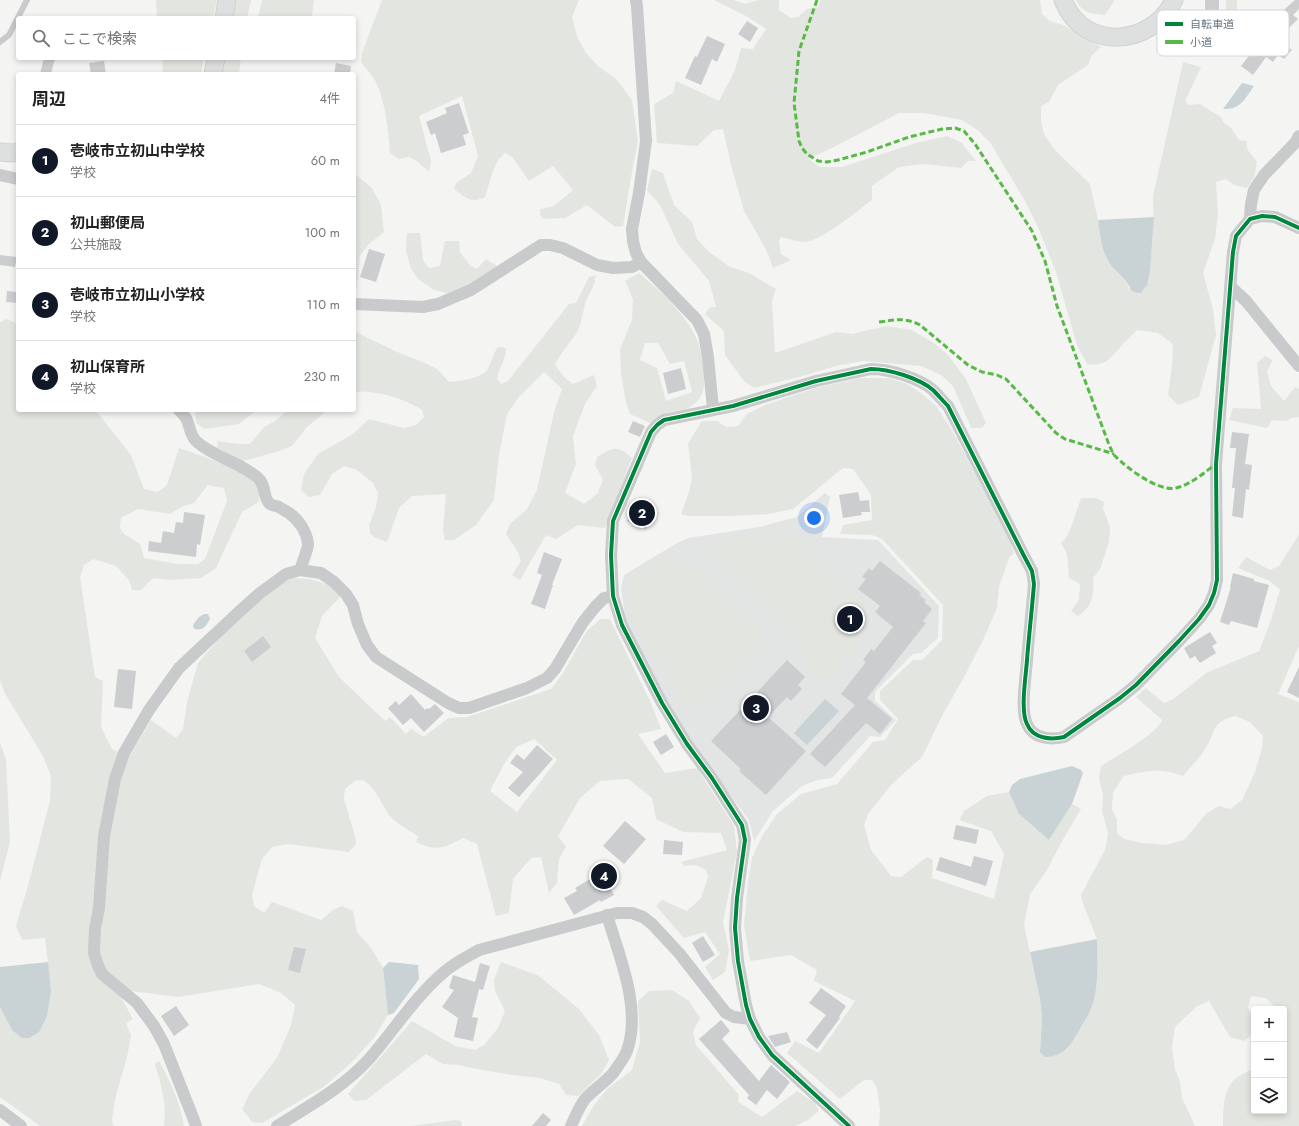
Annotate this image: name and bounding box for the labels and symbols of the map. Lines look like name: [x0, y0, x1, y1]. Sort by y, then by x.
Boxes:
legend: [1157, 10, 1289, 56]
text: 自転車道: [1190, 16, 1234, 32]
text: 小道: [1190, 34, 1212, 50]
pin: 2: [629, 498, 655, 528]
your location: [804, 508, 824, 528]
pin: 1: [837, 604, 863, 634]
pin: 3: [743, 693, 769, 723]
pin: 4: [591, 861, 617, 891]

